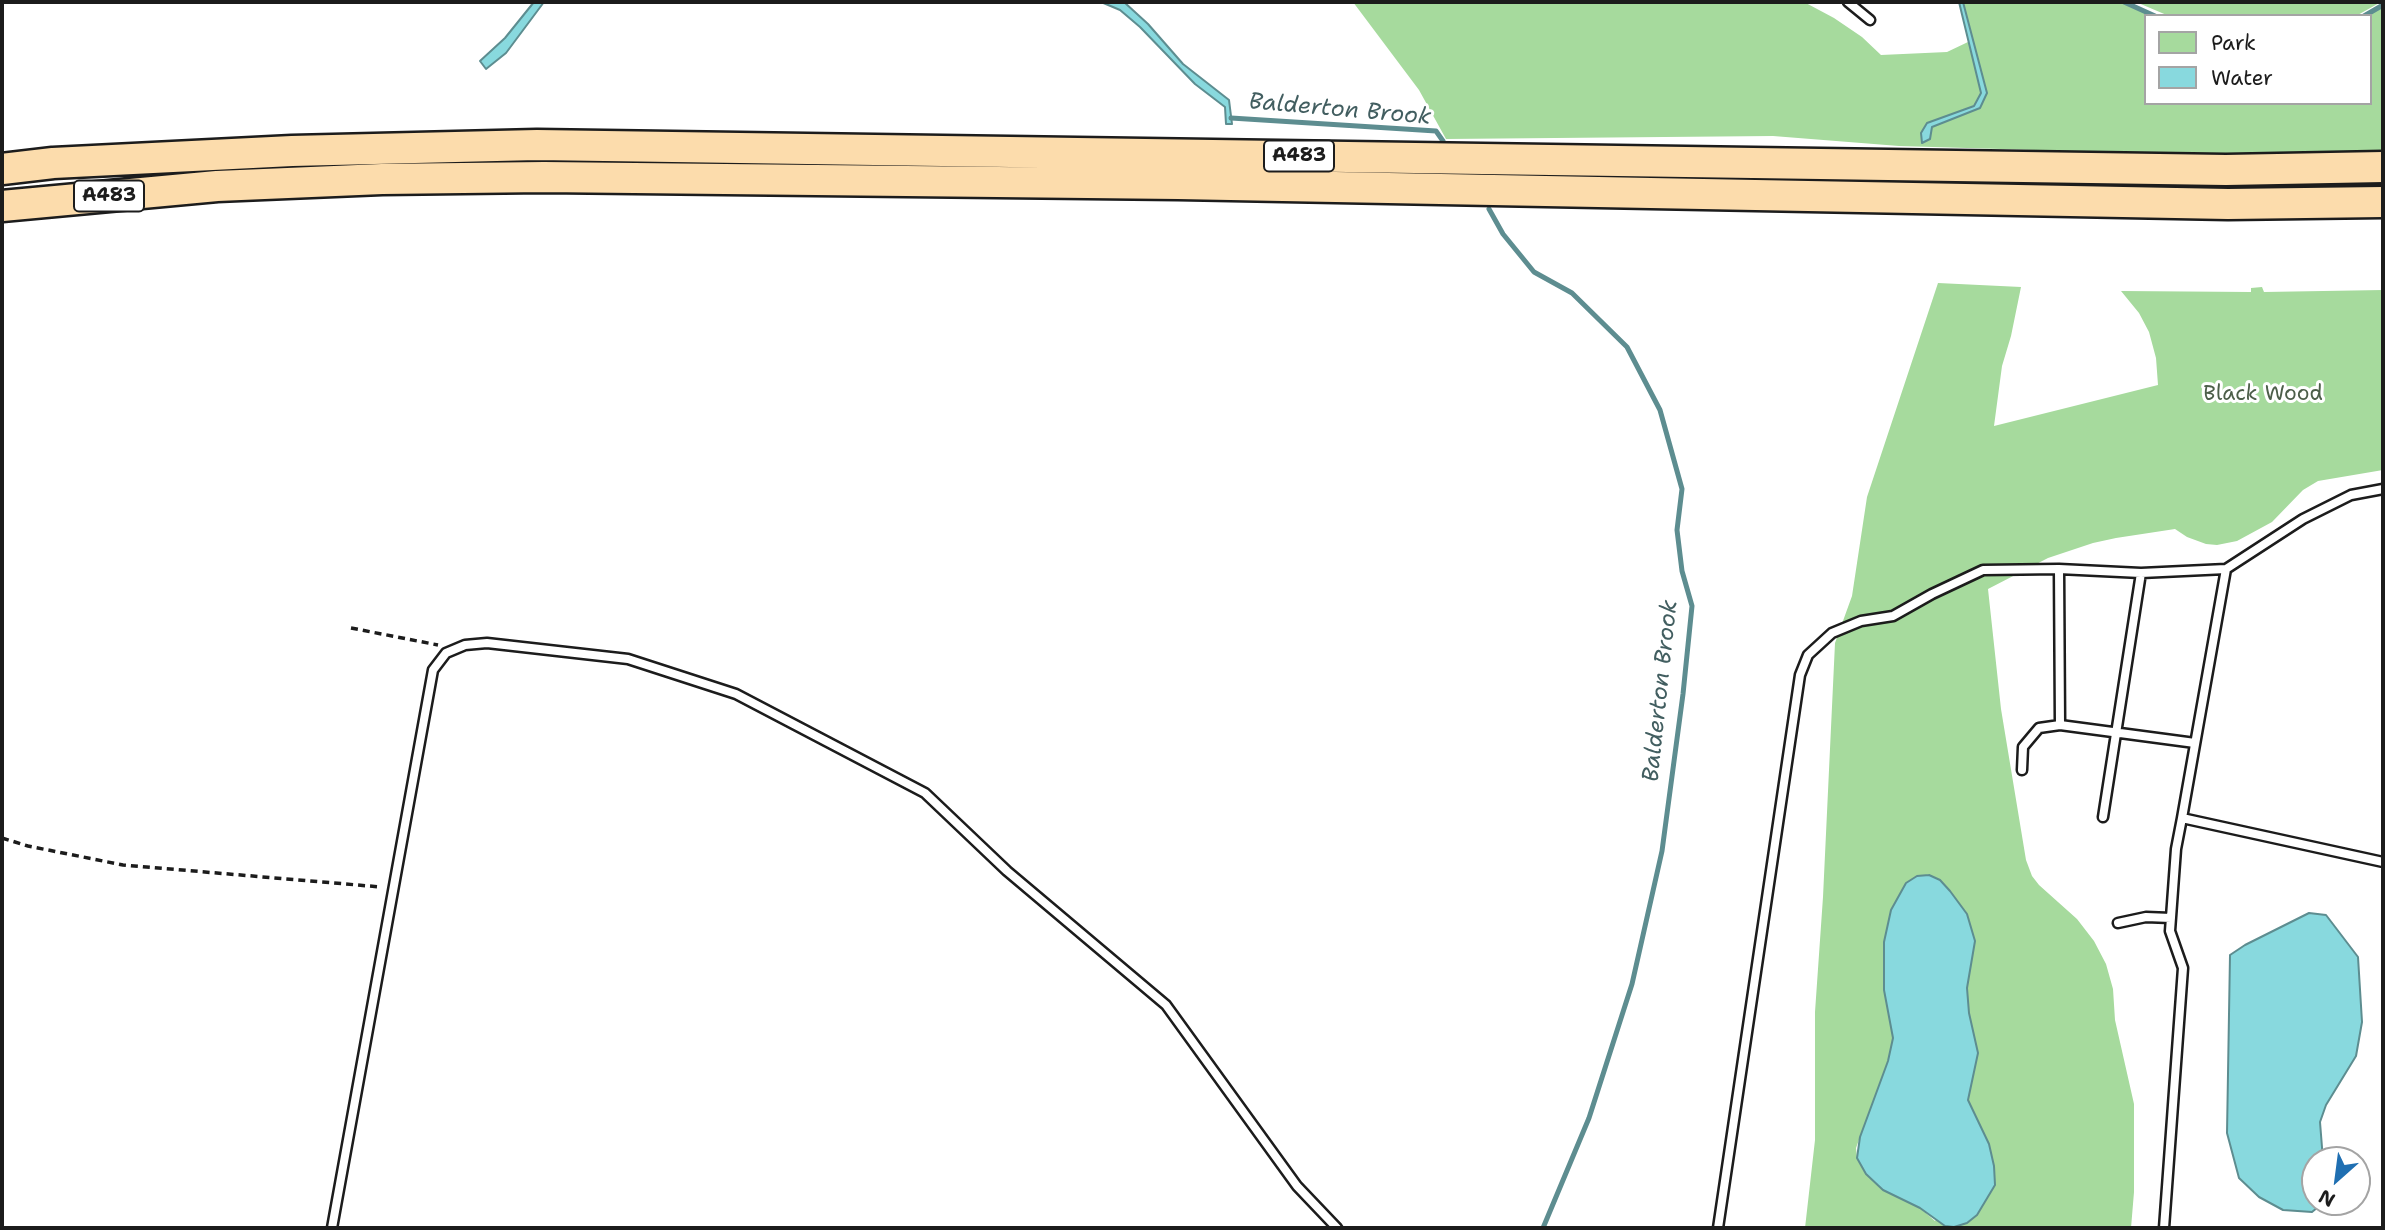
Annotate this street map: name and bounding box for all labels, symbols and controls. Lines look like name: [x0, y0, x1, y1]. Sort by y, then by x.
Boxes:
legend: [2144, 14, 2371, 105]
text: Park: [2211, 29, 2256, 57]
text: Water: [2211, 64, 2273, 92]
water label: Balderton Brook: [1248, 88, 1432, 132]
road number: A483: [1264, 140, 1334, 172]
road number: A483: [74, 180, 144, 212]
park label: Black Wood: [2203, 382, 2323, 408]
water label: Balderton Brook: [1638, 599, 1684, 783]
north arrow: [2301, 1146, 2371, 1216]
text: N: [2314, 1184, 2339, 1213]

